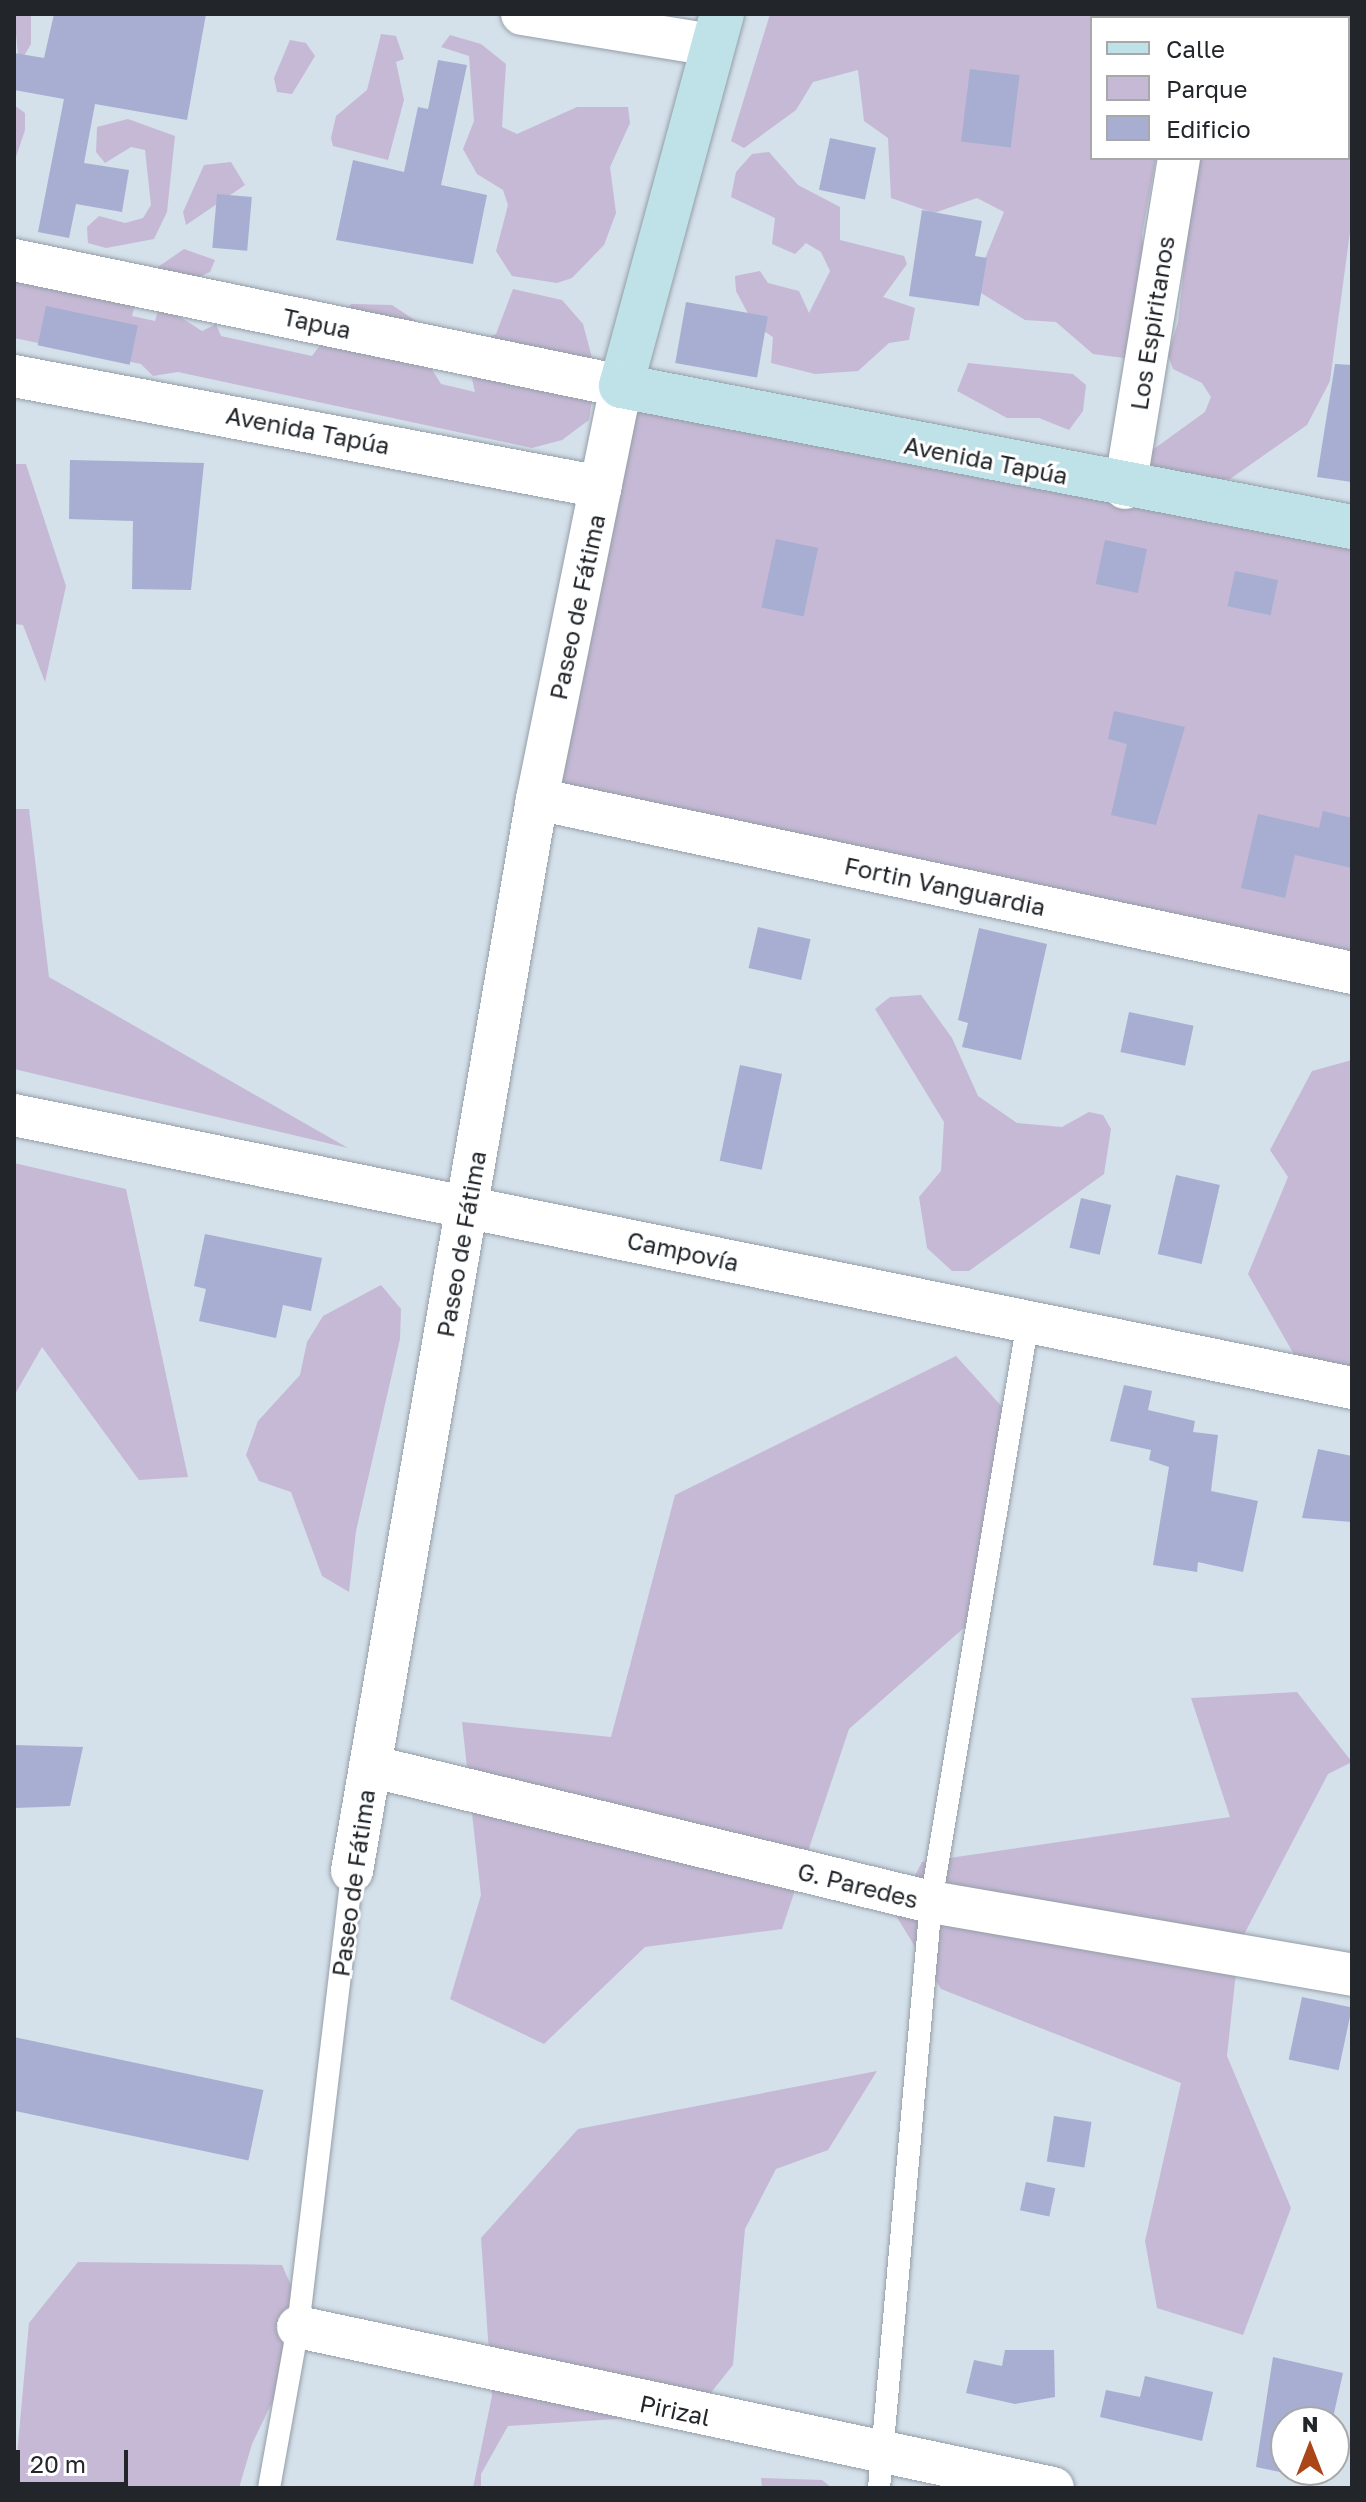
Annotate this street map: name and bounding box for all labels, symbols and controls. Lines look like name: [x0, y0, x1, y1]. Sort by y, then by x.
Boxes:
legend: [1090, 16, 1350, 160]
text: Calle: [1166, 34, 1225, 63]
text: Parque: [1166, 74, 1247, 103]
text: Edificio: [1166, 114, 1251, 143]
street label: Los Espiritanos: [1124, 234, 1180, 412]
street label: Tapua: [280, 302, 354, 344]
street label: Avenida Tapúa: [224, 400, 392, 460]
street label: Avenida Tapúa: [902, 430, 1070, 490]
street label: Paseo de Fátima: [543, 512, 611, 702]
street label: Fortin Vanguardia: [842, 851, 1048, 921]
street label: Paseo de Fátima: [430, 1149, 492, 1339]
street label: Campovía: [625, 1225, 741, 1277]
street label: Paseo de Fátima: [326, 1788, 380, 1978]
street label: G. Paredes: [795, 1856, 921, 1914]
street label: Pirizal: [637, 2388, 713, 2432]
north arrow: [1270, 2406, 1350, 2486]
text: N: [1302, 2410, 1318, 2437]
scale bar: [20, 2434, 132, 2484]
text: 20 m: [30, 2449, 86, 2478]

